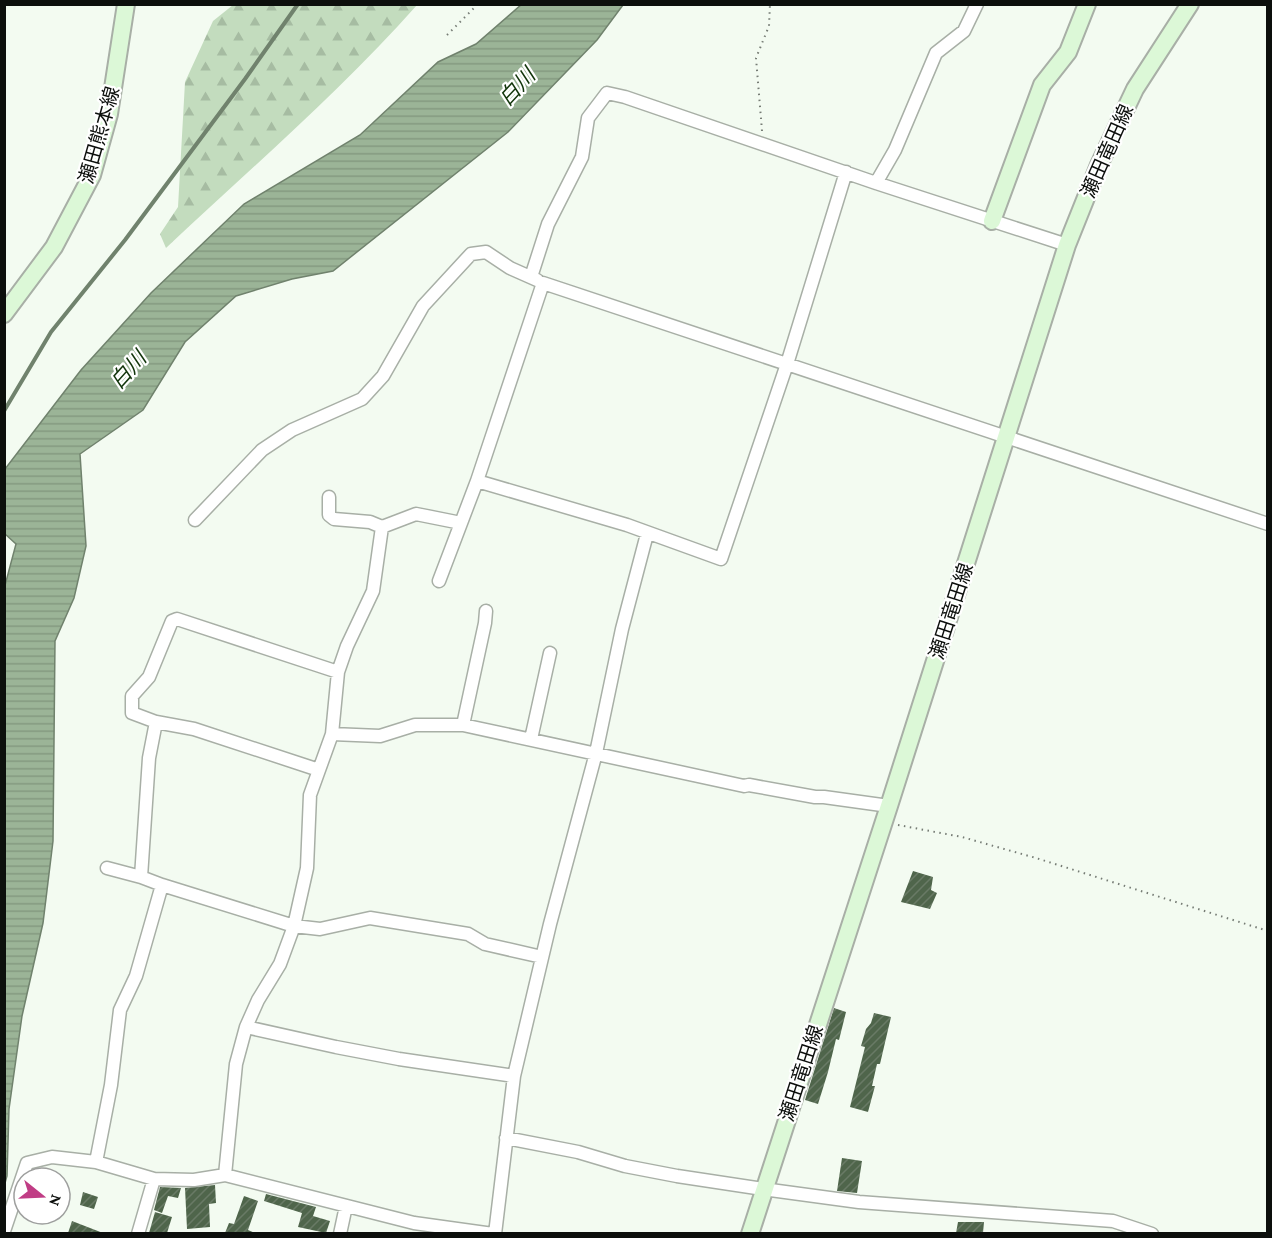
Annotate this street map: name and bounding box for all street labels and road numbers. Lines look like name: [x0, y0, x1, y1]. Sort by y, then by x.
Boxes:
street label: 瀬田熊本線: [75, 84, 123, 186]
street label: 瀬田竜田線: [1077, 101, 1137, 201]
street label: 瀬田竜田線: [925, 560, 977, 662]
street label: 瀬田竜田線: [775, 1022, 827, 1124]

